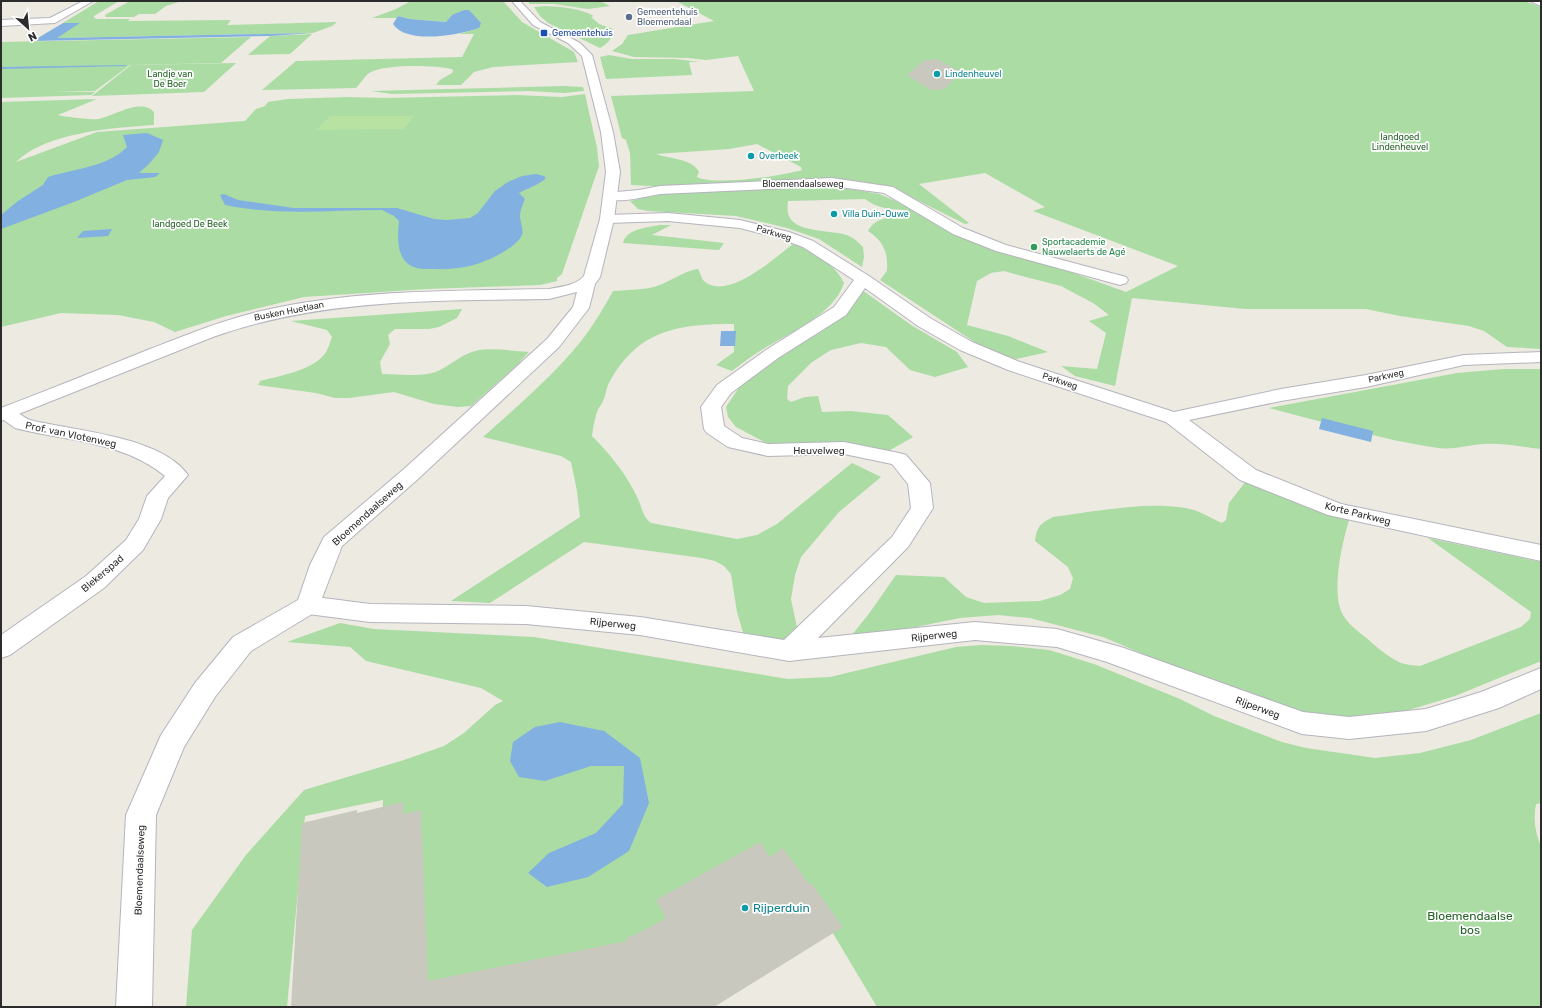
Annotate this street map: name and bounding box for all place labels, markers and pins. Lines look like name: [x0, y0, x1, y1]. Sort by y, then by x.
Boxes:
place label: Gemeentehuis Bloemendaal: [637, 7, 698, 27]
marker: Gemeentehuis Bloemendaal: [624, 12, 634, 22]
marker: Gemeentehuis: [539, 28, 549, 38]
place label: Gemeentehuis: [552, 28, 613, 38]
marker: Lindenheuvel: [932, 69, 942, 79]
place label: Lindenheuvel: [945, 69, 1002, 79]
marker: Overbeek: [746, 151, 756, 161]
place label: Overbeek: [759, 151, 799, 161]
marker: Villa Duin-Ouwe: [829, 209, 839, 219]
place label: Villa Duin-Ouwe: [842, 209, 909, 219]
place label: Sportacademie Nauwelaerts de Agé: [1042, 237, 1125, 257]
marker: Sportacademie Nauwelaerts de Agé: [1029, 242, 1039, 252]
place label: Rijperduin: [753, 901, 810, 915]
marker: Rijperduin: [740, 903, 750, 913]

